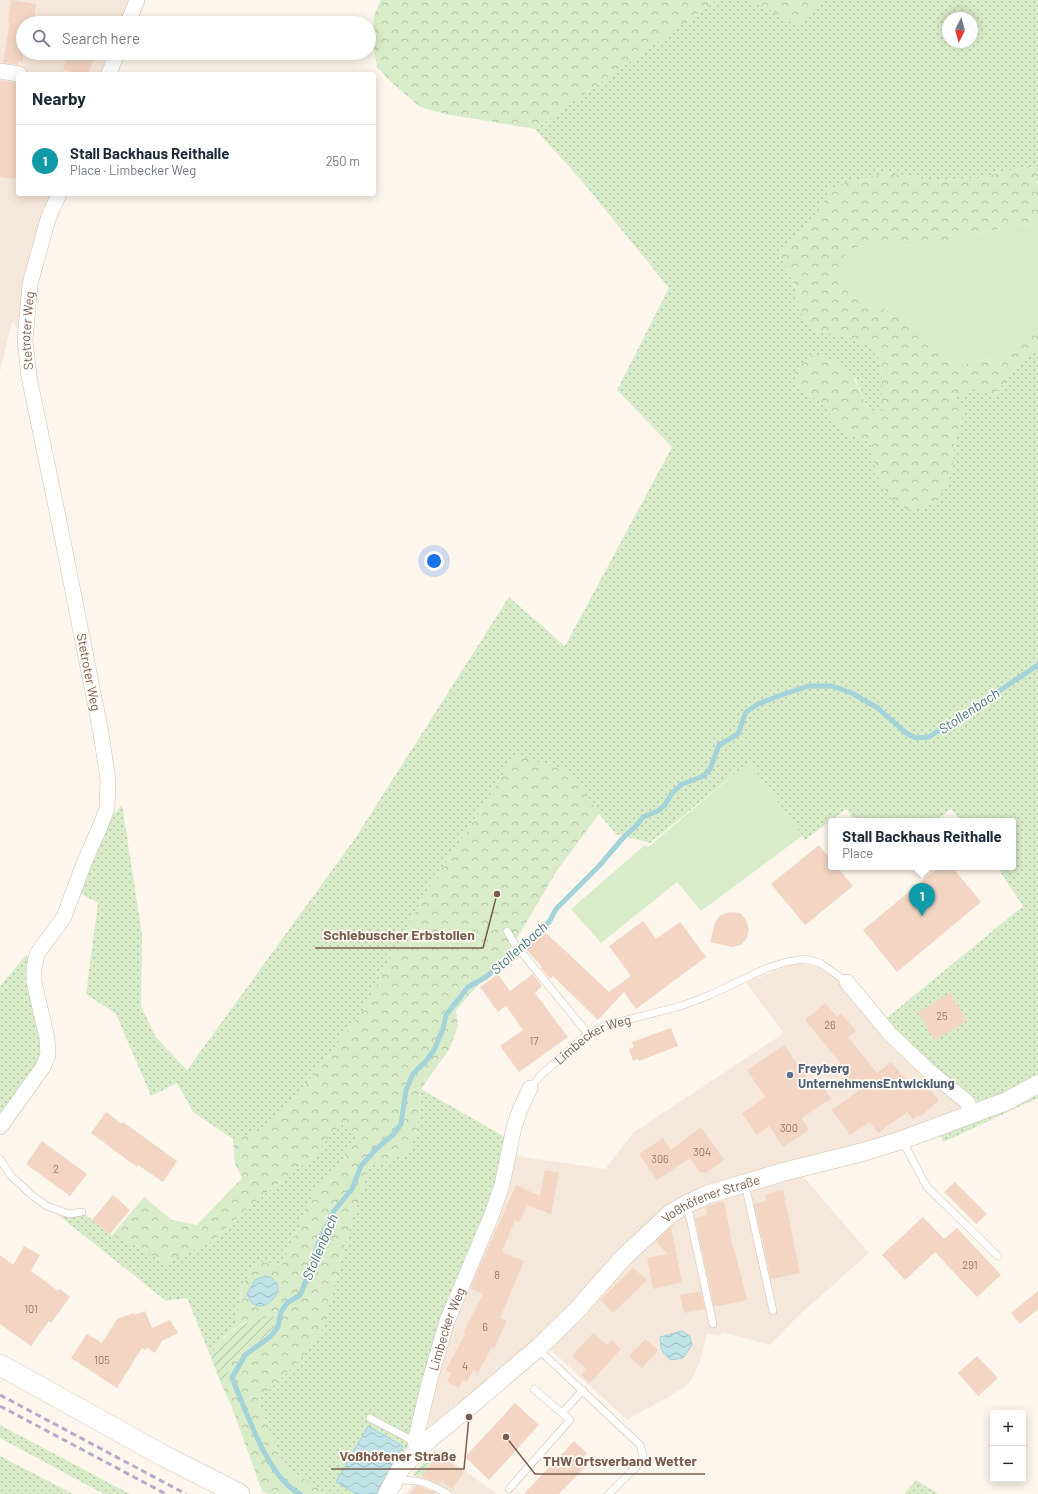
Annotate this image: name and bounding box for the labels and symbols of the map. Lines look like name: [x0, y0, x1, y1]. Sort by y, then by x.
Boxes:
north arrow: [942, 12, 978, 48]
street label: Stetroter Weg: [17, 291, 37, 371]
your location: [424, 551, 444, 571]
street label: Stetroter Weg: [74, 632, 104, 712]
water label: Stollenbach: [935, 684, 1003, 737]
pin: 1: [909, 883, 935, 916]
water label: Stollenbach: [487, 918, 550, 977]
callout: Schlebuscher Erbstollen: [315, 922, 483, 948]
text: Schlebuscher Erbstollen: [323, 926, 475, 943]
house number: 25: [936, 1009, 948, 1022]
street label: Limbecker Weg: [551, 1011, 633, 1068]
house number: 26: [824, 1018, 836, 1031]
house number: 17: [529, 1034, 539, 1047]
place label: Freyberg UnternehmensEntwicklung: [798, 1060, 955, 1091]
marker: Freyberg UnternehmensEntwicklung: [785, 1070, 795, 1080]
house number: 300: [780, 1121, 798, 1134]
house number: 304: [693, 1145, 711, 1158]
house number: 306: [651, 1152, 669, 1165]
house number: 2: [53, 1162, 59, 1175]
street label: Voßhöfener Straße: [658, 1171, 762, 1226]
water label: Stollenbach: [298, 1211, 341, 1282]
house number: 291: [962, 1258, 978, 1271]
house number: 8: [494, 1268, 500, 1281]
street label: Limbecker Weg: [425, 1285, 468, 1373]
house number: 101: [24, 1302, 38, 1315]
house number: 6: [482, 1320, 488, 1333]
house number: 105: [94, 1353, 110, 1366]
house number: 4: [462, 1359, 468, 1372]
callout: Voßhöfener Straße: [331, 1443, 464, 1469]
text: Voßhöfener Straße: [340, 1447, 457, 1464]
callout: THW Ortsverband Wetter: [535, 1448, 705, 1474]
text: THW Ortsverband Wetter: [543, 1452, 698, 1469]

